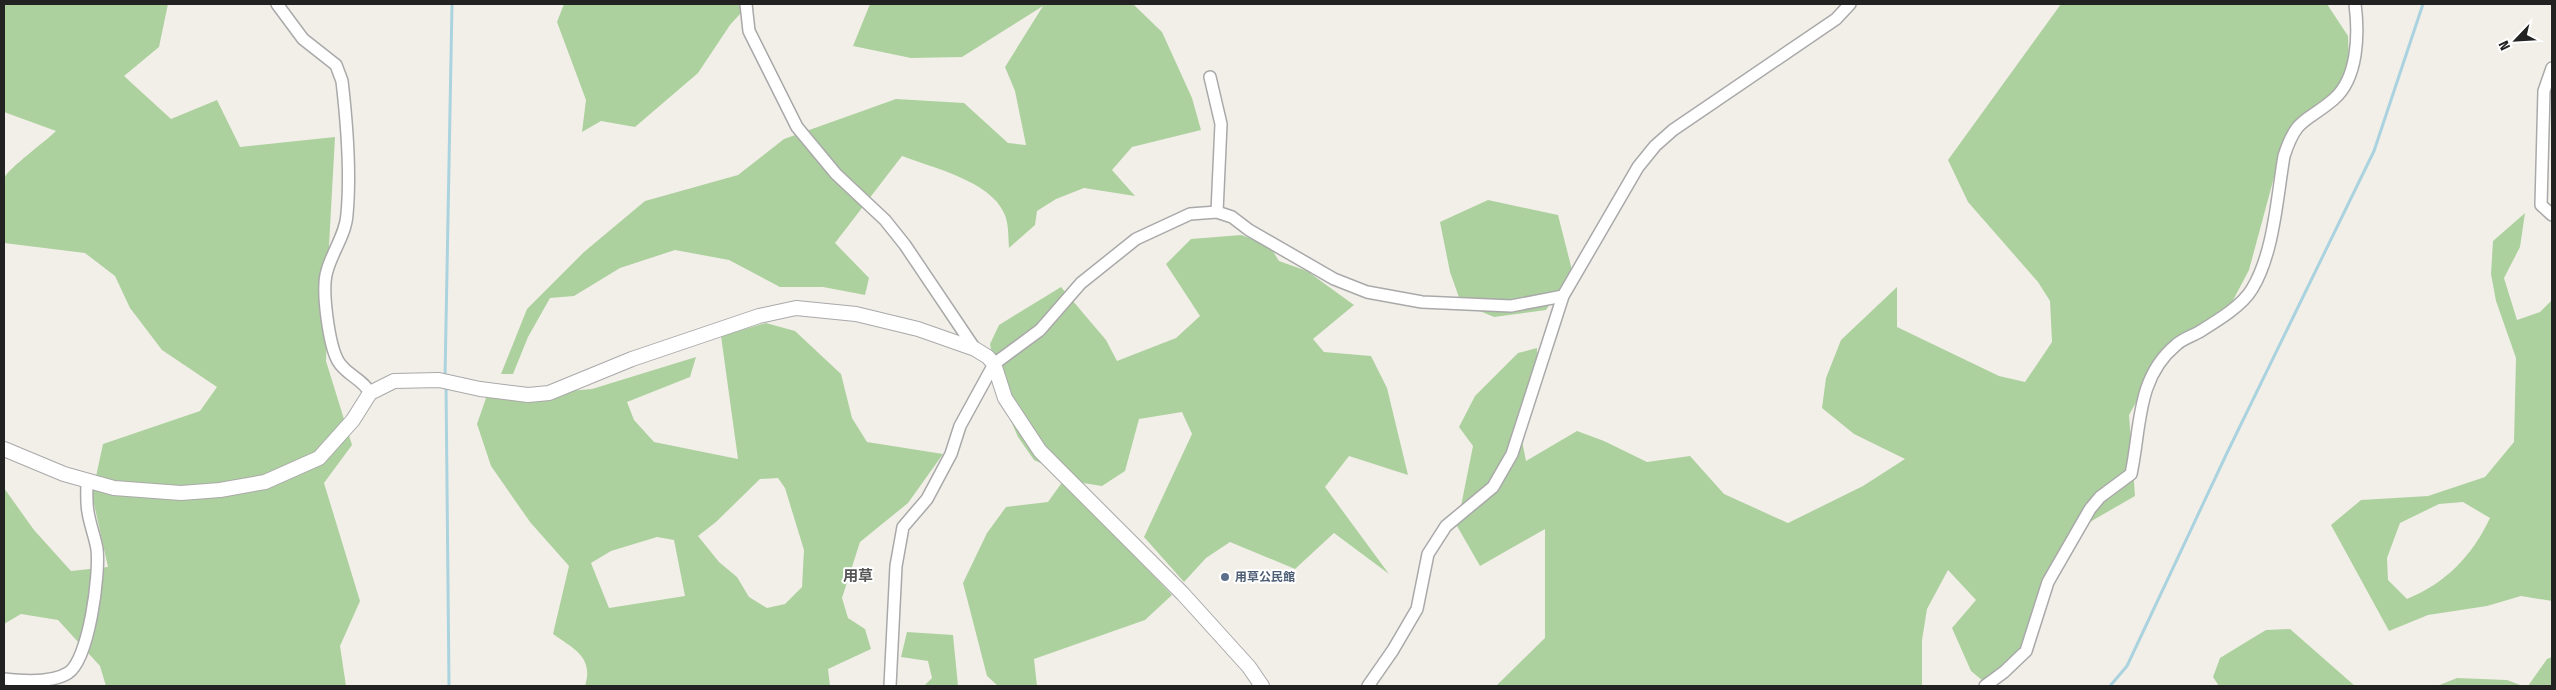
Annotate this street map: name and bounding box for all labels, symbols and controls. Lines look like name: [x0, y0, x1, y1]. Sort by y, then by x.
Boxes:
north arrow: [2491, 15, 2541, 65]
text: N: [2495, 38, 2514, 53]
district label: 用草: [843, 567, 873, 585]
place label: 用草公民館: [1235, 570, 1295, 584]
marker: 用草公民館: [1219, 571, 1231, 583]

